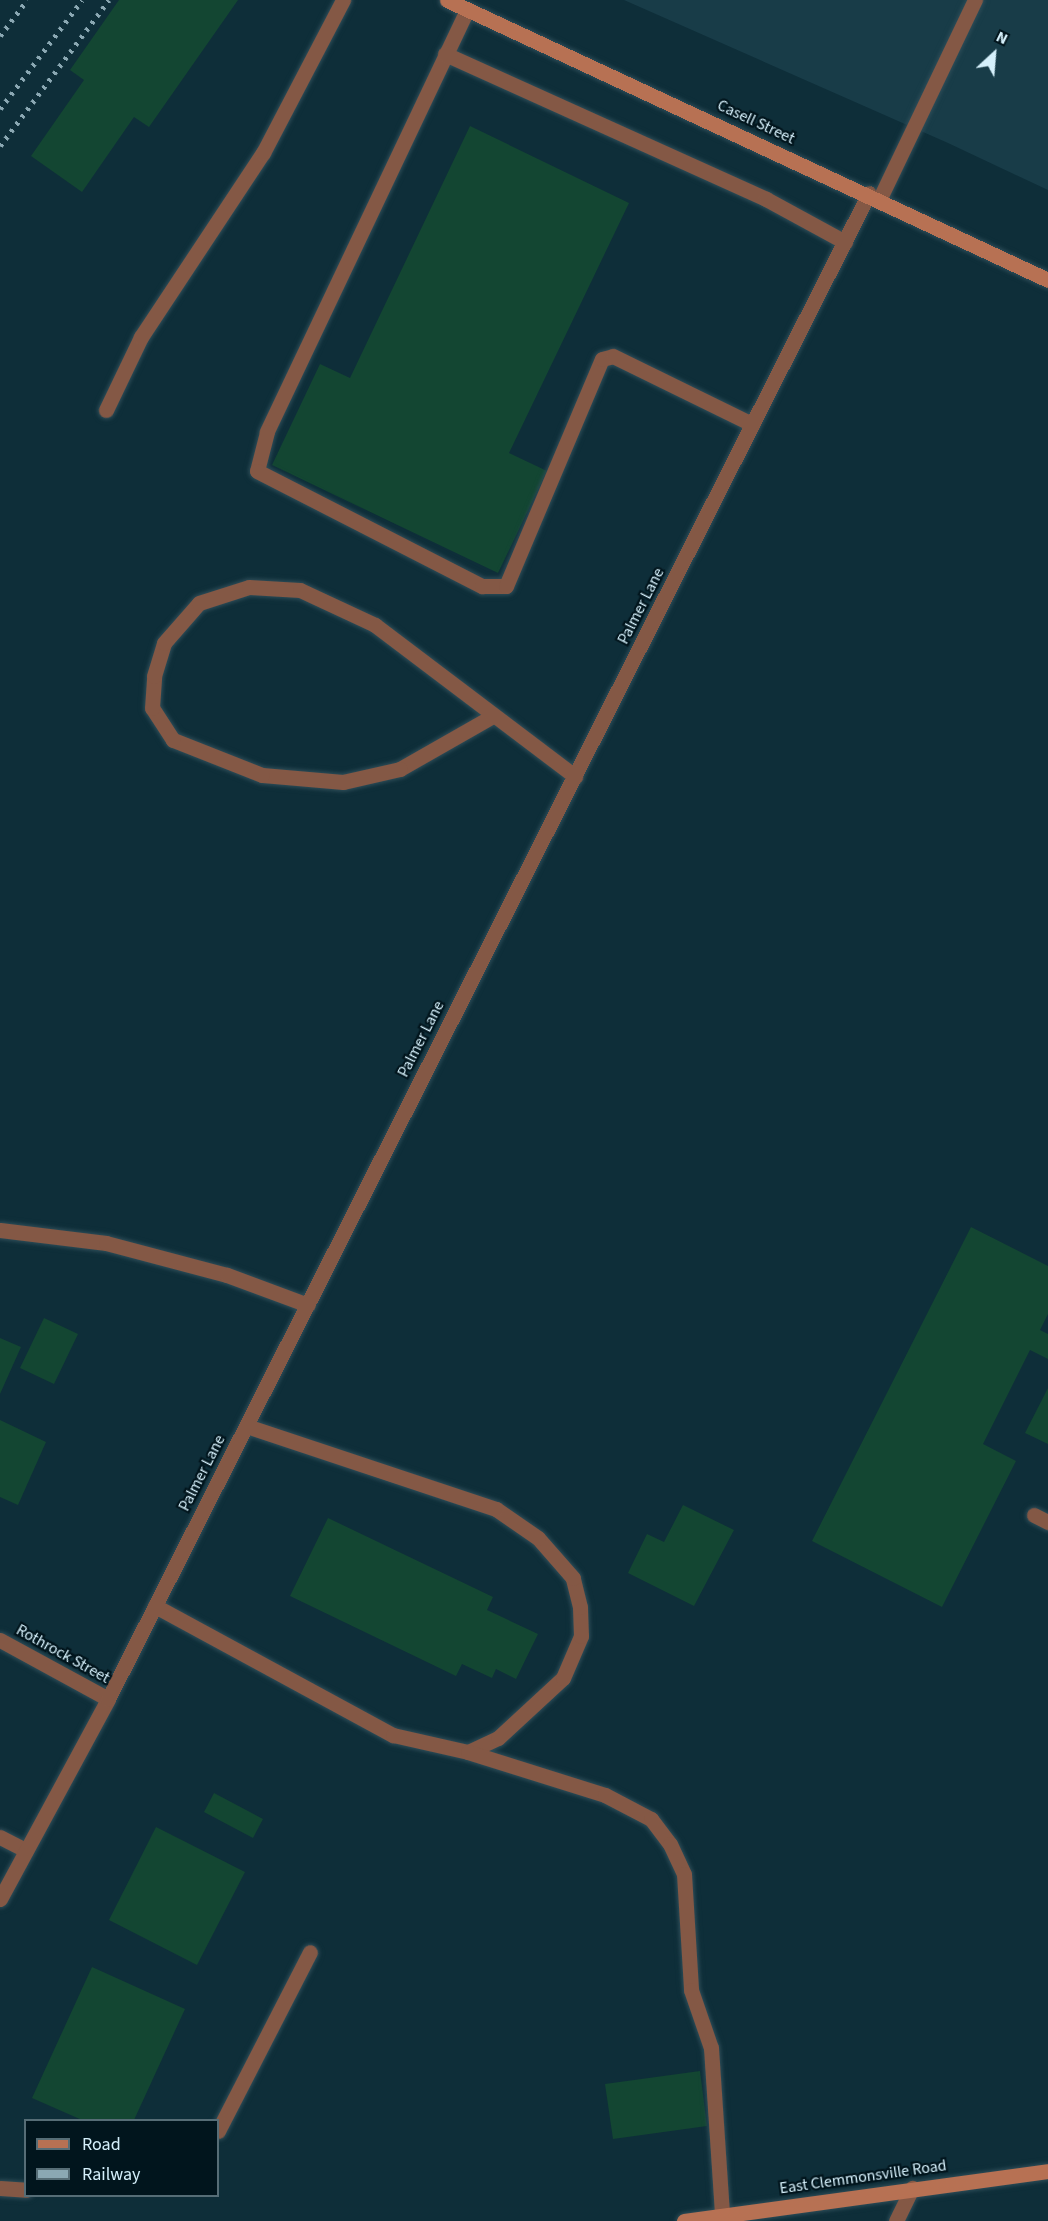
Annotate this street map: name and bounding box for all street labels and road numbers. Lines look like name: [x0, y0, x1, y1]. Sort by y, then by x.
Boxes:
street label: Casell Street: [714, 96, 798, 148]
street label: Palmer Lane: [614, 565, 668, 647]
street label: Palmer Lane: [394, 998, 448, 1080]
street label: Palmer Lane: [175, 1432, 229, 1514]
street label: Rothrock Street: [13, 1620, 113, 1688]
street label: East Clemmonsville Road: [778, 2156, 948, 2198]

